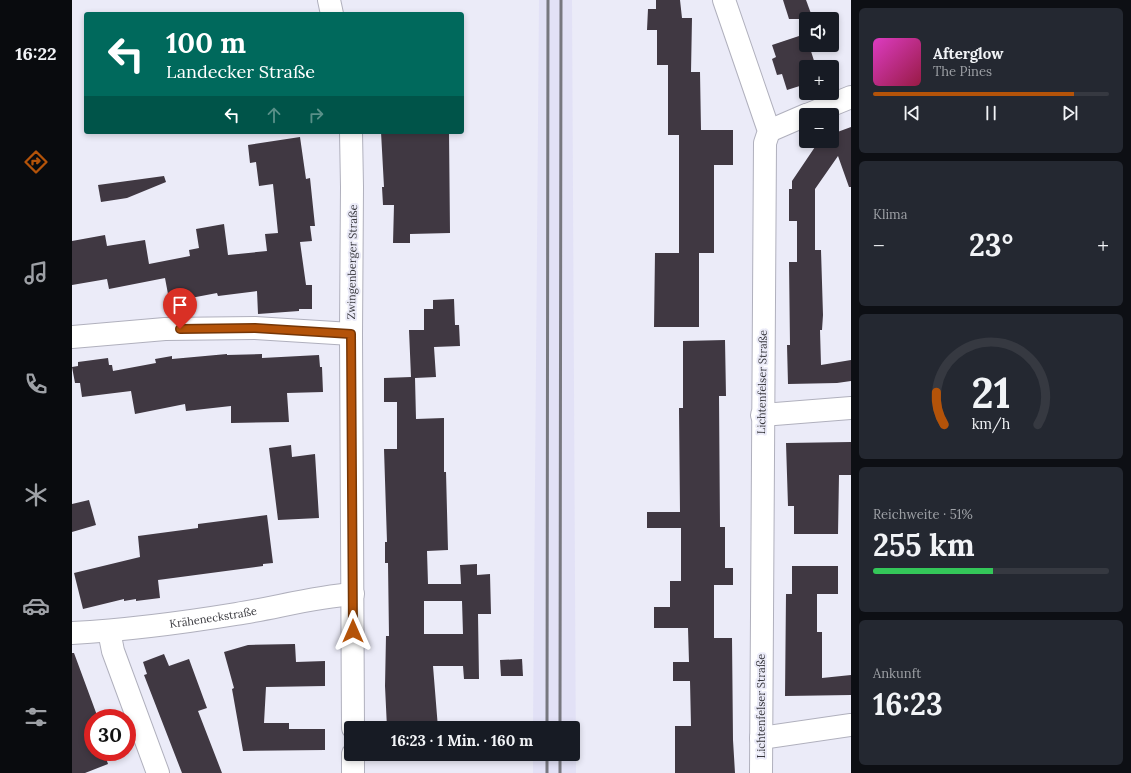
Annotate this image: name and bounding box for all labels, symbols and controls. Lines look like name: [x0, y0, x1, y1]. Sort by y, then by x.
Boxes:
map controls: [799, 12, 839, 148]
button: sound: [799, 12, 839, 52]
text: 100 m: [166, 25, 246, 61]
icon: left: [100, 28, 152, 80]
text: 16:22: [15, 42, 57, 65]
text: Afterglow: [933, 44, 1003, 63]
text: Landecker Straße: [166, 60, 315, 83]
button: +: [799, 60, 839, 100]
text: The Pines: [933, 63, 992, 80]
icon: previous: [901, 102, 923, 124]
icon: pause: [980, 102, 1002, 124]
icon: next: [1059, 102, 1081, 124]
icon: left: [221, 104, 243, 126]
icon: ahead: [263, 104, 285, 126]
icon: right: [305, 104, 327, 126]
button: −: [799, 108, 839, 148]
icon: directions: [22, 148, 50, 176]
street label: Zwingenberger Straße: [344, 204, 360, 320]
text: Klima: [873, 206, 907, 223]
text: 23°: [969, 226, 1013, 264]
text: −: [873, 231, 885, 259]
text: +: [1097, 231, 1109, 259]
icon: music: [22, 259, 50, 287]
pin: [163, 288, 197, 329]
icon: arrive: [169, 294, 191, 316]
street label: Lichtenfelser Straße: [754, 330, 770, 434]
text: 21: [971, 365, 1011, 418]
icon: phone: [22, 370, 50, 398]
text: km/h: [972, 414, 1011, 433]
icon: climate: [22, 481, 50, 509]
text: Reichweite · 51%: [873, 506, 973, 523]
text: 255 km: [873, 526, 975, 564]
icon: car: [22, 592, 50, 620]
street label: Kräheneckstraße: [169, 604, 258, 631]
position arrow: [332, 610, 374, 652]
street label: Lichtenfelser Straße: [754, 654, 768, 758]
text: Ankunft: [873, 665, 921, 682]
text: 16:23: [873, 685, 943, 723]
icon: filters: [22, 703, 50, 731]
speed limit sign: 30: [84, 709, 136, 761]
text: 16:23 · 1 Min. · 160 m: [391, 731, 533, 750]

